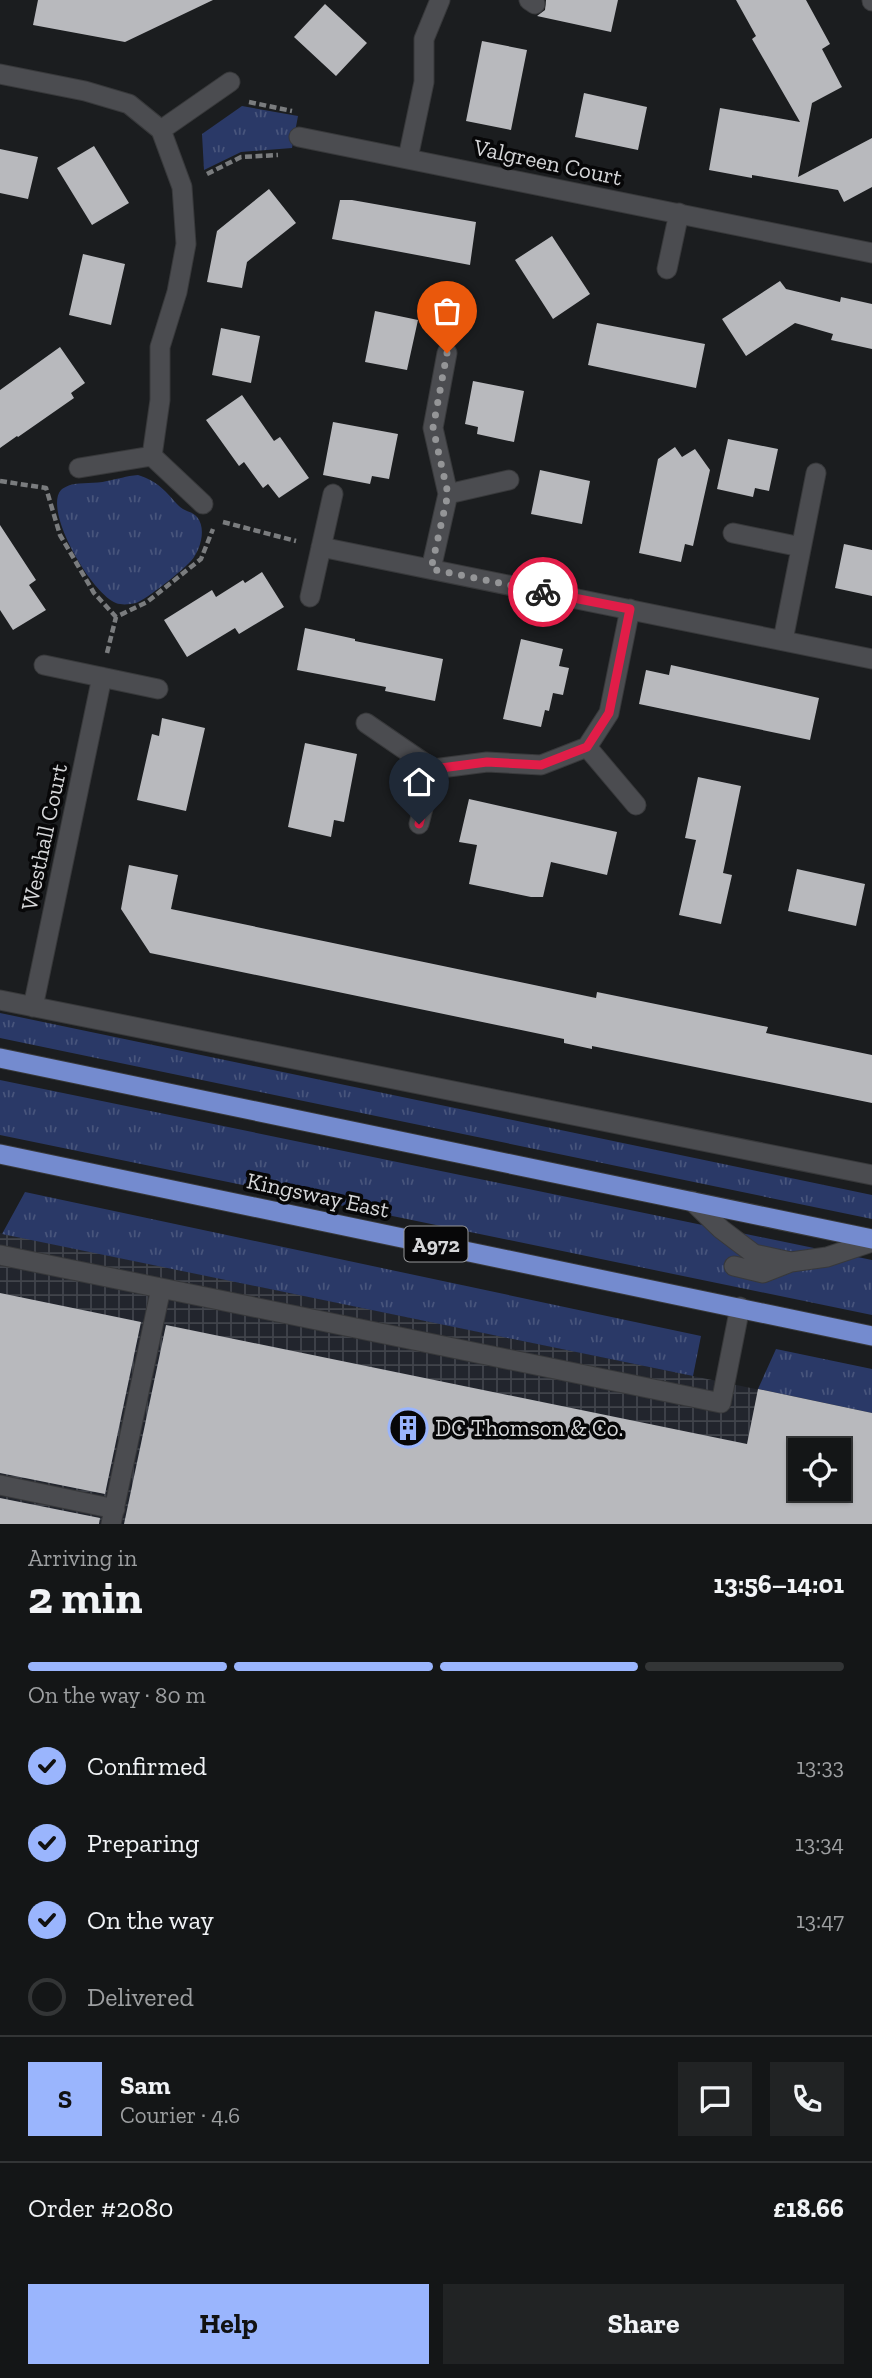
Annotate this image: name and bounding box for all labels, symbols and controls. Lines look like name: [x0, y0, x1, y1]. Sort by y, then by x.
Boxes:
street label: Valgreen Court: [470, 132, 625, 191]
pin: [417, 281, 477, 353]
icon: bag: [428, 292, 466, 330]
courier: [508, 557, 578, 627]
icon: bike: [524, 573, 562, 611]
pin: [389, 752, 449, 824]
street label: Westhall Court: [15, 761, 73, 913]
icon: home: [400, 763, 438, 801]
street label: Kingsway East: [244, 1166, 392, 1224]
road number: A972: [404, 1226, 467, 1262]
building icon: DC Thomson & Co.: [387, 1407, 429, 1449]
place label: DC Thomson & Co.: [435, 1414, 623, 1442]
map controls: [788, 1438, 851, 1501]
button: locate: [788, 1438, 851, 1501]
text: Arriving in: [28, 1544, 137, 1572]
text: 13:56–14:01: [713, 1568, 844, 1600]
text: 2 min: [28, 1570, 143, 1625]
text: On the way · 80 m: [28, 1681, 206, 1709]
icon: check: [28, 1747, 66, 1785]
text: Confirmed: [87, 1750, 207, 1782]
text: 13:33: [796, 1752, 844, 1780]
icon: check: [28, 1824, 66, 1862]
text: Preparing: [87, 1827, 199, 1859]
text: 13:34: [795, 1829, 844, 1857]
icon: check: [28, 1901, 66, 1939]
text: On the way: [87, 1904, 214, 1936]
text: 13:47: [796, 1906, 844, 1934]
text: Delivered: [87, 1981, 194, 2013]
button: chat: [678, 2062, 752, 2136]
button: phone: [770, 2062, 844, 2136]
text: Sam: [120, 2069, 170, 2101]
text: S: [58, 2083, 72, 2115]
text: Courier · 4.6: [120, 2101, 240, 2129]
text: Order #2080: [28, 2192, 173, 2224]
text: £18.66: [773, 2192, 844, 2224]
button: Help: [28, 2284, 429, 2364]
button: Share: [443, 2284, 844, 2364]

